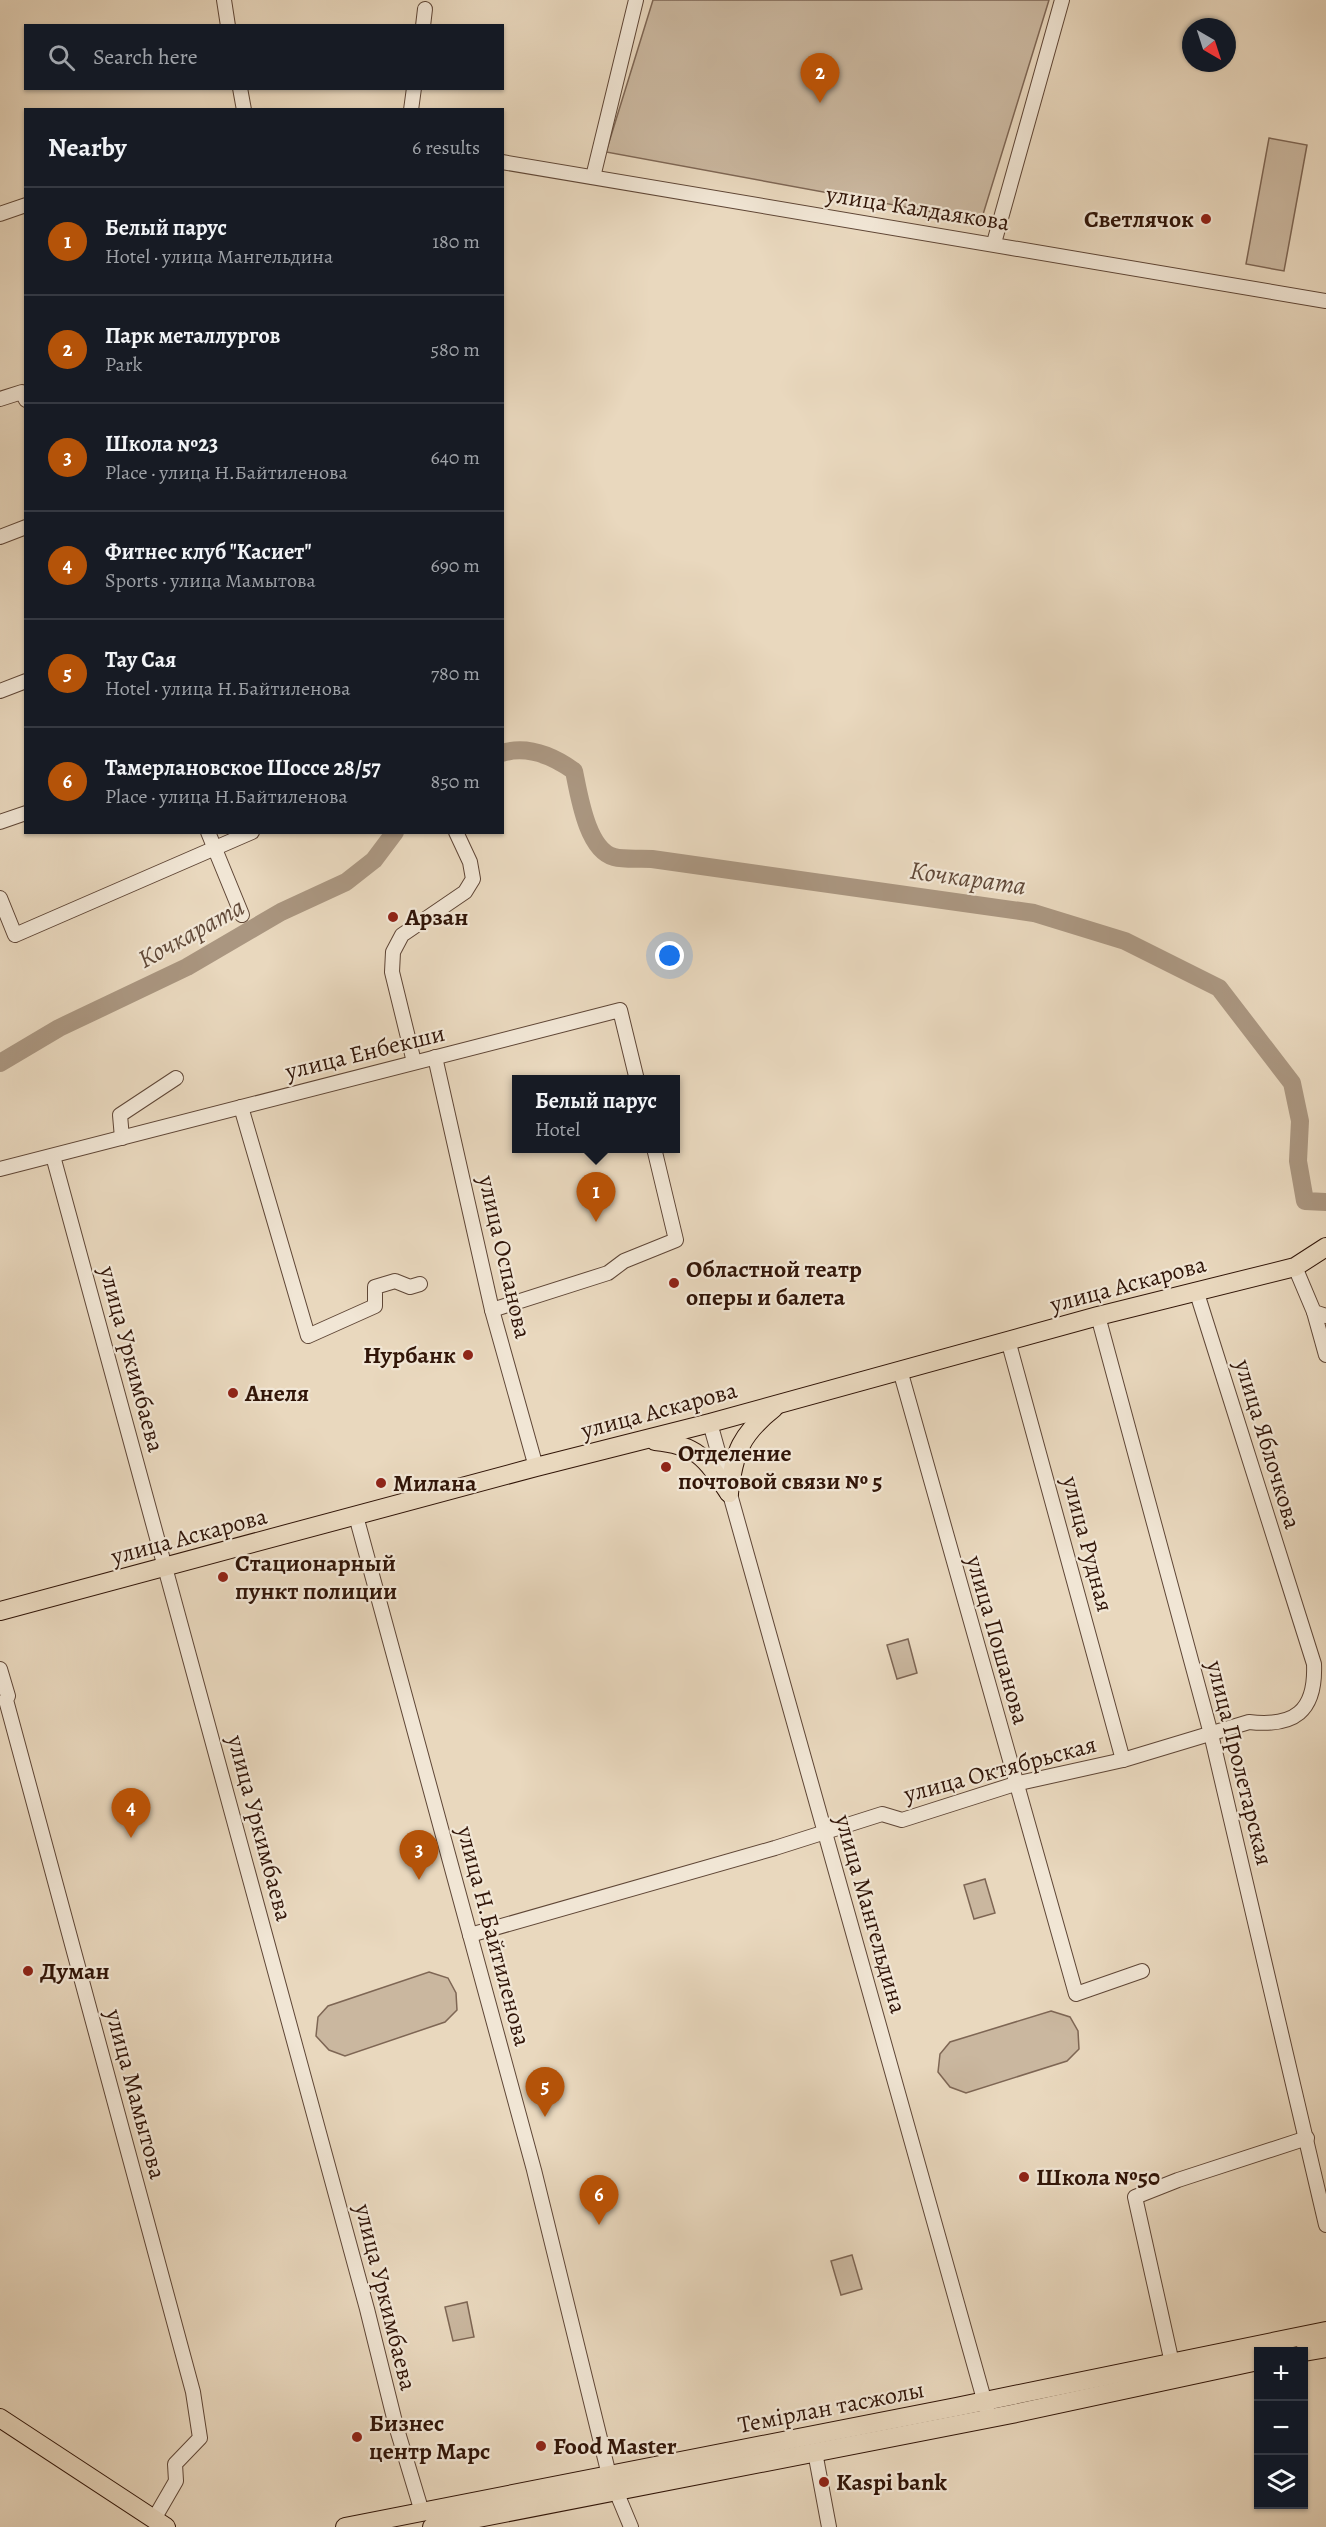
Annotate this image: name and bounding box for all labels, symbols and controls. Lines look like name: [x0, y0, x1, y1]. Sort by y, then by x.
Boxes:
north arrow: [1182, 18, 1236, 72]
search box: [24, 24, 504, 90]
icon: search: [45, 41, 78, 74]
text: Search here: [93, 42, 198, 72]
pin: 2: [800, 54, 840, 103]
text: Nearby: [48, 130, 127, 165]
text: 6 results: [412, 134, 480, 161]
street label: улица Калдаякова: [823, 178, 1012, 238]
place label: Светлячок: [1084, 203, 1194, 235]
marker: Светлячок: [1199, 212, 1213, 226]
text: Белый парус: [105, 213, 227, 243]
text: 1: [64, 228, 71, 255]
text: 180 m: [432, 228, 480, 255]
text: Hotel · улица Мангельдина: [105, 243, 333, 270]
text: Парк металлургов: [105, 321, 280, 351]
text: 2: [63, 336, 72, 363]
text: 580 m: [430, 336, 480, 363]
text: Park: [105, 351, 143, 378]
text: Школа №23: [105, 429, 218, 459]
text: 3: [63, 444, 72, 471]
text: 640 m: [430, 444, 480, 471]
text: Place · улица Н.Байтиленова: [105, 459, 348, 486]
text: Фитнес клуб "Касиет": [105, 537, 311, 567]
text: 4: [63, 552, 72, 579]
text: 690 m: [430, 552, 480, 579]
text: Sports · улица Мамытова: [105, 567, 316, 594]
text: Тау Сая: [105, 645, 176, 675]
text: 5: [63, 660, 72, 687]
text: 780 m: [431, 660, 480, 687]
text: Hotel · улица Н.Байтиленова: [105, 675, 351, 702]
text: Тамерлановское Шоссе 28/57: [105, 753, 381, 783]
text: 6: [63, 768, 72, 795]
text: 850 m: [430, 768, 480, 795]
text: Place · улица Н.Байтиленова: [105, 783, 348, 810]
water label: Кочкарата: [908, 853, 1028, 903]
water label: Кочкарата: [131, 889, 251, 977]
place label: Арзан: [404, 901, 468, 933]
marker: Арзан: [386, 910, 400, 924]
your location: [655, 941, 684, 970]
street label: улица Енбекши: [281, 1017, 448, 1088]
popup: [512, 1075, 680, 1153]
text: Белый парус: [535, 1086, 657, 1116]
text: Hotel: [535, 1116, 580, 1143]
street label: улица Оспанова: [470, 1171, 539, 1342]
pin: 1: [576, 1172, 616, 1222]
street label: улица Аскарова: [1045, 1248, 1210, 1320]
place label: Областной театр оперы и балета: [686, 1253, 862, 1313]
street label: улица Уркимбаева: [92, 1262, 172, 1456]
marker: Областной театр оперы и балета: [667, 1276, 681, 1290]
place label: Нурбанк: [363, 1339, 456, 1371]
marker: Нурбанк: [461, 1348, 475, 1362]
street label: улица Яблочкова: [1227, 1354, 1309, 1533]
street label: улица Аскарова: [576, 1374, 741, 1446]
place label: Анеля: [244, 1377, 309, 1409]
marker: Анеля: [226, 1386, 240, 1400]
place label: Отделение почтовой связи № 5: [678, 1437, 882, 1497]
marker: Отделение почтовой связи № 5: [659, 1460, 673, 1474]
place label: Милана: [393, 1467, 477, 1499]
street label: улица Рудная: [1054, 1472, 1121, 1615]
marker: Милана: [374, 1476, 388, 1490]
street label: улица Аскарова: [106, 1500, 271, 1572]
place label: Стационарный пункт полиции: [235, 1547, 397, 1607]
street label: улица Пошанова: [958, 1551, 1037, 1728]
marker: Стационарный пункт полиции: [216, 1570, 230, 1584]
street label: улица Пролетарская: [1199, 1656, 1281, 1869]
street label: улица Октябрьская: [899, 1728, 1100, 1810]
street label: улица Уркимбаева: [220, 1731, 300, 1925]
pin: 4: [112, 1788, 150, 1838]
street label: улица Мангельдина: [827, 1810, 915, 2017]
street label: улица Н.Байтиленова: [449, 1822, 539, 2049]
pin: 3: [400, 1830, 438, 1880]
place label: Думан: [40, 1955, 110, 1987]
marker: Думан: [21, 1964, 35, 1978]
street label: улица Мамытова: [98, 2005, 174, 2182]
pin: 5: [526, 2068, 564, 2117]
place label: Школа №50: [1036, 2161, 1160, 2193]
marker: Школа №50: [1017, 2170, 1031, 2184]
pin: 6: [580, 2176, 618, 2225]
street label: улица Уркимбаева: [347, 2199, 425, 2394]
map controls: [1254, 2347, 1308, 2509]
button: +: [1254, 2347, 1308, 2401]
street label: Темірлан тасжолы: [735, 2373, 927, 2441]
button: −: [1254, 2401, 1308, 2455]
place label: Бизнес центр Марс: [369, 2407, 490, 2467]
marker: Бизнес центр Марс: [350, 2430, 364, 2444]
place label: Food Master: [553, 2430, 677, 2462]
marker: Food Master: [534, 2439, 548, 2453]
button: layers: [1254, 2455, 1308, 2509]
place label: Kaspi bank: [836, 2466, 947, 2498]
marker: Kaspi bank: [817, 2475, 831, 2489]

